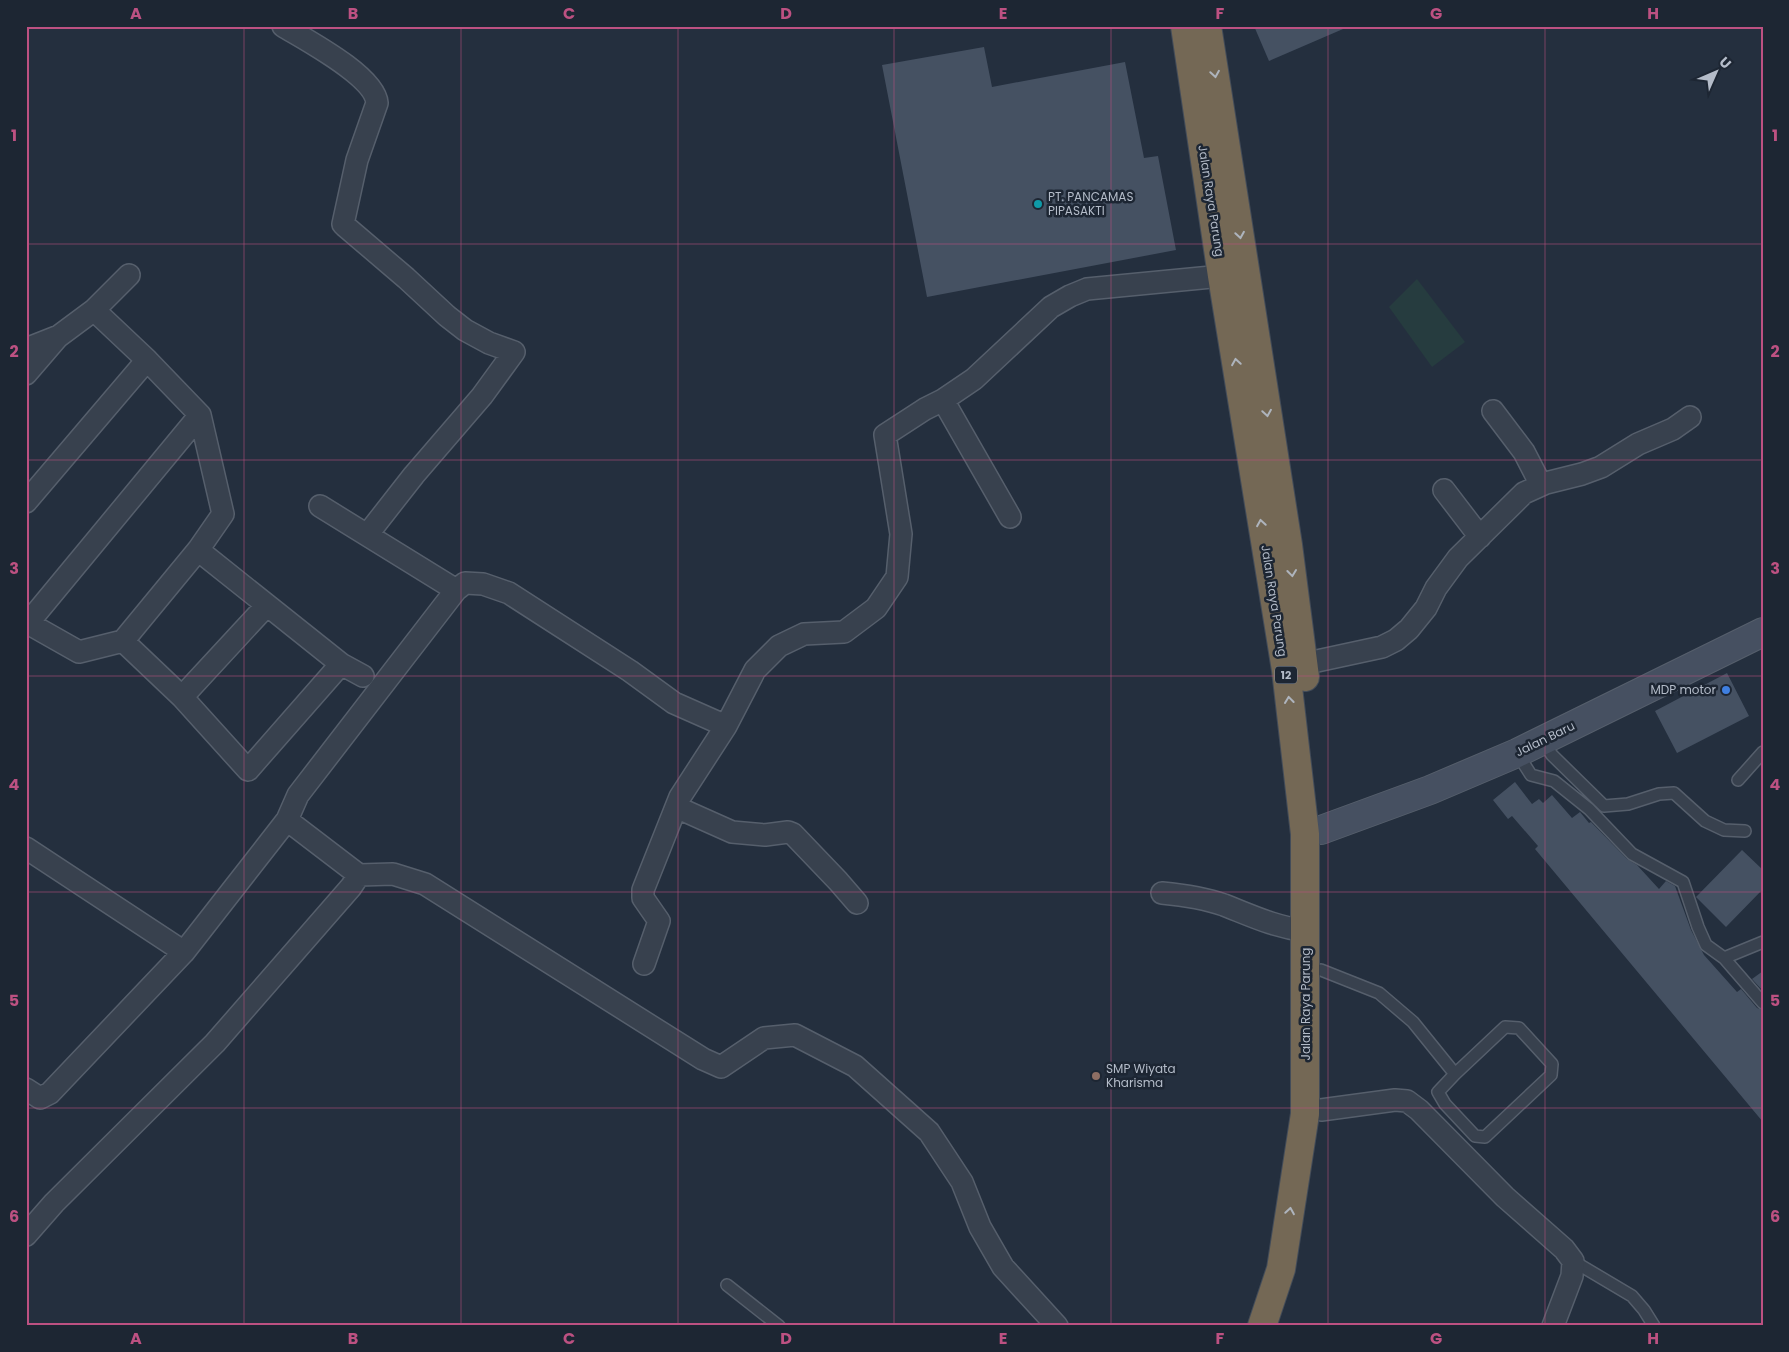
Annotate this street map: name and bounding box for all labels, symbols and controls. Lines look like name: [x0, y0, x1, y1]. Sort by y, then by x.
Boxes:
text: A: [130, 2, 142, 25]
text: B: [348, 2, 358, 25]
text: C: [563, 2, 575, 25]
text: D: [780, 2, 792, 25]
text: E: [999, 2, 1007, 25]
text: F: [1216, 2, 1225, 25]
text: G: [1430, 2, 1442, 25]
text: H: [1647, 2, 1659, 25]
north arrow: [1692, 48, 1742, 98]
text: U: [1715, 52, 1736, 73]
one-way arrow: [1209, 70, 1219, 79]
text: 1: [11, 124, 17, 147]
text: 1: [1772, 124, 1778, 147]
street label: Jalan Raya Parung: [1194, 144, 1229, 258]
place label: PT. PANCAMAS PIPASAKTI: [1048, 188, 1133, 219]
marker: PT. PANCAMAS PIPASAKTI: [1032, 198, 1044, 210]
one-way arrow: [1234, 231, 1244, 239]
text: 2: [9, 340, 19, 363]
text: 2: [1770, 340, 1780, 363]
one-way arrow: [1231, 358, 1242, 366]
one-way arrow: [1262, 408, 1272, 417]
one-way arrow: [1257, 518, 1267, 527]
street label: Jalan Raya Parung: [1257, 544, 1292, 658]
text: 3: [9, 557, 19, 580]
text: 3: [1770, 557, 1780, 580]
one-way arrow: [1286, 570, 1297, 578]
road number: 12: [1275, 666, 1297, 684]
place label: MDP motor: [1650, 681, 1717, 698]
marker: MDP motor: [1720, 684, 1732, 696]
one-way arrow: [1284, 696, 1295, 704]
street label: Jalan Baru: [1512, 717, 1577, 760]
text: 4: [9, 773, 20, 796]
text: 4: [1770, 773, 1781, 796]
street label: Jalan Raya Parung: [1297, 948, 1314, 1060]
text: 5: [9, 989, 19, 1012]
text: 5: [1770, 989, 1780, 1012]
place label: SMP Wiyata Kharisma: [1106, 1060, 1176, 1091]
marker: SMP Wiyata Kharisma: [1090, 1070, 1102, 1082]
text: 6: [9, 1205, 19, 1228]
text: 6: [1770, 1205, 1780, 1228]
one-way arrow: [1284, 1206, 1294, 1215]
text: A: [130, 1327, 142, 1350]
text: B: [348, 1327, 358, 1350]
text: C: [563, 1327, 575, 1350]
text: D: [780, 1327, 792, 1350]
text: E: [999, 1327, 1007, 1350]
text: F: [1216, 1327, 1225, 1350]
text: G: [1430, 1327, 1442, 1350]
text: H: [1647, 1327, 1659, 1350]

